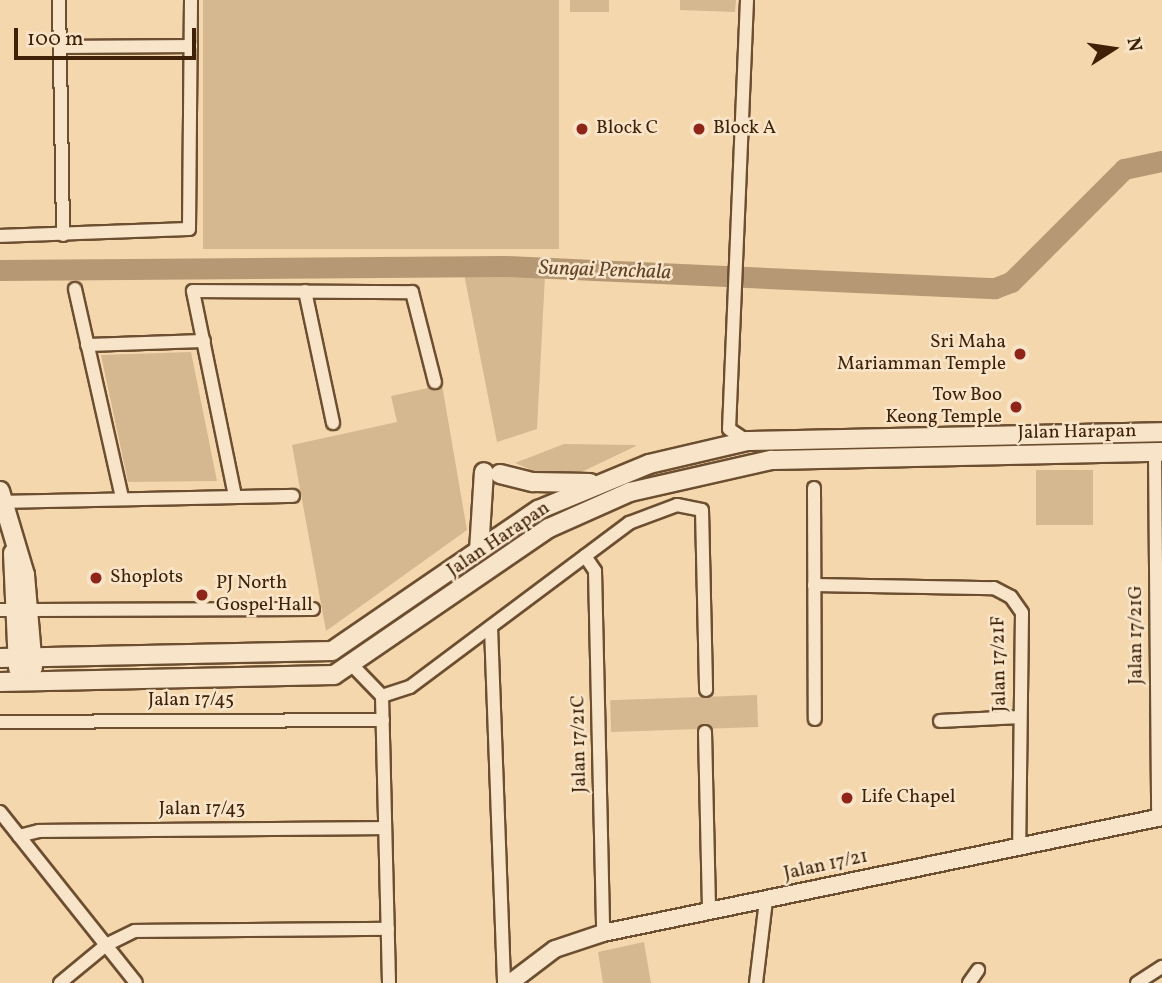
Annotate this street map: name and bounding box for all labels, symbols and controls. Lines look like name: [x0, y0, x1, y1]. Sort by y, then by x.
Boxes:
scale bar: [18, 14, 200, 58]
north arrow: [1078, 14, 1148, 84]
text: 100 m: [27, 25, 84, 54]
text: N: [1119, 35, 1148, 54]
place label: Block C: [596, 118, 658, 140]
place label: Block A: [713, 118, 776, 140]
marker: Block C: [574, 121, 590, 137]
marker: Block A: [691, 121, 707, 137]
water label: Sungai Penchala: [538, 256, 672, 286]
place label: Sri Maha Mariamman Temple: [836, 332, 1006, 376]
marker: Sri Maha Mariamman Temple: [1012, 346, 1028, 362]
place label: Tow Boo Keong Temple: [885, 385, 1002, 429]
marker: Tow Boo Keong Temple: [1008, 399, 1024, 415]
street label: Jalan Harapan: [1017, 421, 1137, 445]
street label: Jalan Harapan: [443, 497, 555, 583]
place label: Shoplots: [110, 567, 183, 589]
marker: Shoplots: [88, 570, 104, 586]
place label: PJ North Gospel Hall: [216, 573, 313, 617]
street label: Jalan 17/21G: [1126, 585, 1148, 685]
marker: PJ North Gospel Hall: [194, 587, 210, 603]
street label: Jalan 17/21F: [988, 616, 1012, 712]
street label: Jalan 17/45: [148, 690, 234, 712]
street label: Jalan 17/21C: [568, 695, 592, 793]
place label: Life Chapel: [861, 787, 955, 809]
marker: Life Chapel: [839, 790, 855, 806]
street label: Jalan 17/43: [159, 799, 245, 821]
street label: Jalan 17/21: [782, 846, 870, 886]

